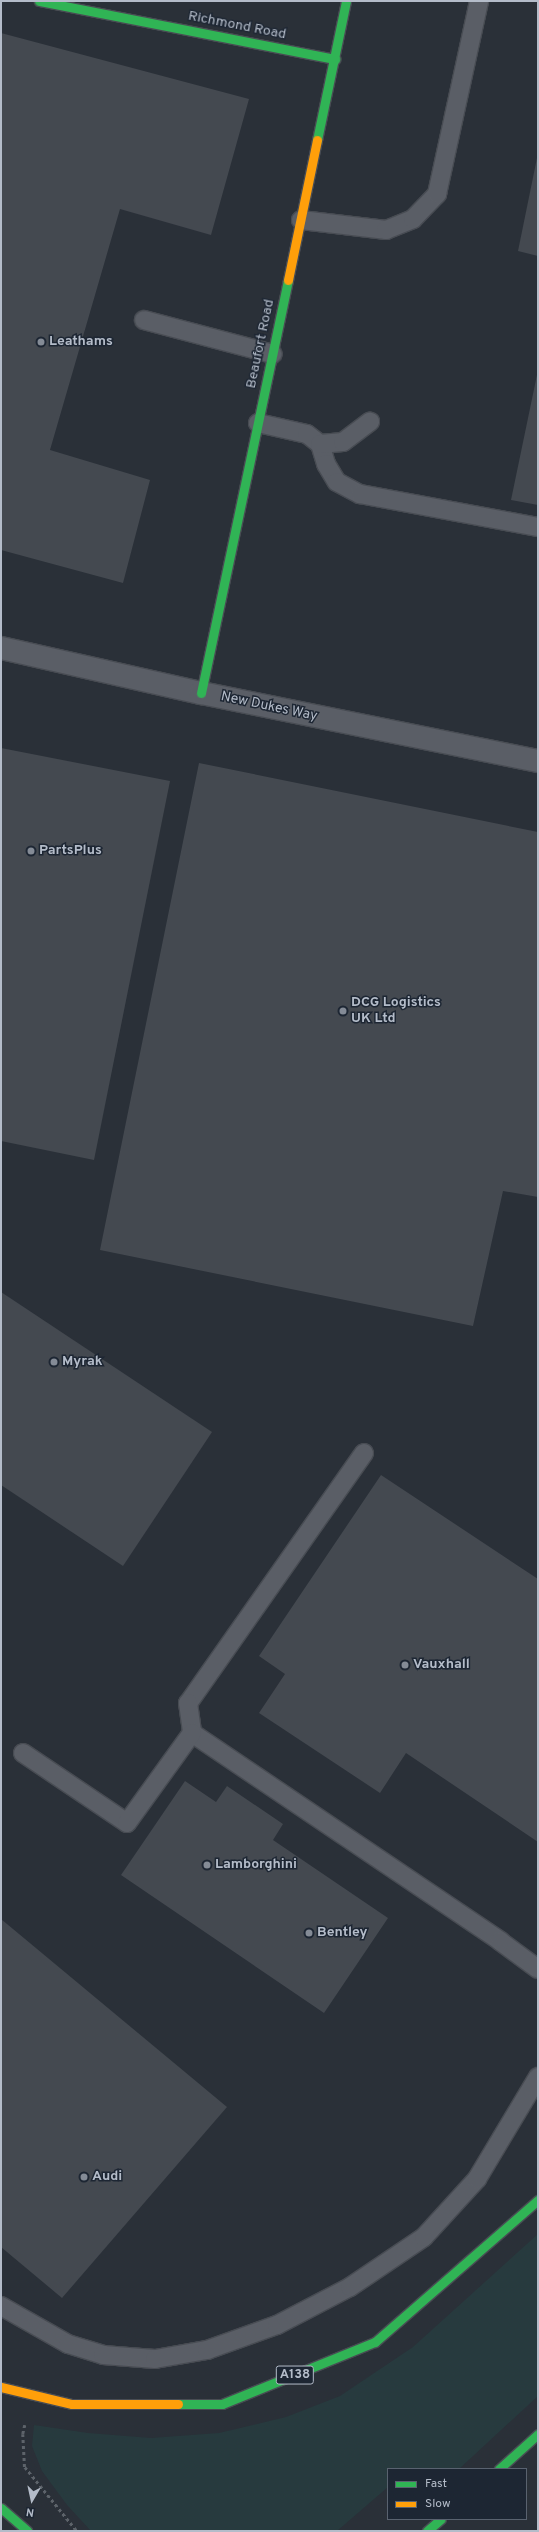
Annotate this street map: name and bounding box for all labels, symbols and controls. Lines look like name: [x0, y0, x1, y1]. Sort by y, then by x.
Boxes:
street label: Richmond Road: [187, 8, 287, 44]
street label: Beaufort Road: [243, 298, 279, 390]
place label: Leathams: [49, 334, 113, 350]
marker: Leathams: [36, 337, 46, 347]
street label: New Dukes Way: [219, 689, 319, 725]
place label: PartsPlus: [39, 843, 102, 859]
marker: PartsPlus: [26, 846, 36, 856]
place label: DCG Logistics UK Ltd: [351, 995, 441, 1028]
marker: DCG Logistics UK Ltd: [338, 1006, 348, 1016]
place label: Myrak: [62, 1354, 103, 1370]
marker: Myrak: [49, 1357, 59, 1367]
place label: Vauxhall: [413, 1657, 470, 1673]
marker: Vauxhall: [400, 1660, 410, 1670]
place label: Lamborghini: [215, 1857, 297, 1873]
marker: Lamborghini: [202, 1860, 212, 1870]
place label: Bentley: [317, 1925, 367, 1941]
marker: Bentley: [304, 1928, 314, 1938]
place label: Audi: [92, 2169, 122, 2185]
marker: Audi: [79, 2172, 89, 2182]
road number: A138: [275, 2364, 315, 2386]
legend: [387, 2468, 527, 2520]
text: Fast: [425, 2476, 447, 2492]
north arrow: [12, 2480, 52, 2520]
text: Slow: [425, 2496, 451, 2512]
text: N: [25, 2504, 35, 2519]

